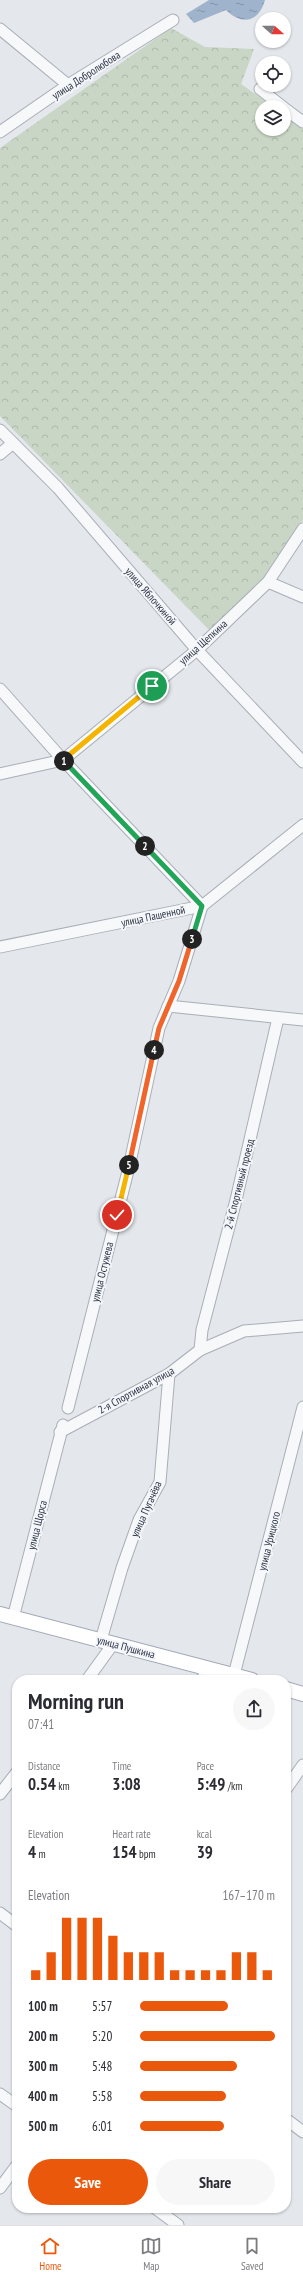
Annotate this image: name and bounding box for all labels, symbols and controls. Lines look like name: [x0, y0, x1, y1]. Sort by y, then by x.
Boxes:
north arrow: [255, 12, 291, 48]
map controls: [255, 12, 291, 136]
street label: улица Добролюбова: [49, 48, 123, 102]
button: locate: [255, 56, 291, 92]
button: layers: [255, 100, 291, 136]
street label: улица Яблочкиной: [122, 564, 180, 628]
street label: улица Щепкина: [176, 617, 230, 667]
pin: [135, 669, 169, 703]
icon: arrive: [141, 675, 163, 697]
pin: 1: [54, 751, 74, 771]
text: 1: [61, 754, 67, 768]
pin: 2: [135, 836, 155, 856]
text: 2: [142, 839, 148, 853]
street label: улица Пашенной: [120, 902, 187, 930]
pin: 3: [182, 929, 202, 949]
text: 3: [189, 932, 195, 946]
pin: 4: [144, 1040, 164, 1060]
text: 4: [151, 1043, 157, 1057]
street label: 2-й Спортивный проезд: [221, 1137, 257, 1231]
pin: 5: [119, 1155, 139, 1175]
text: 5: [126, 1158, 132, 1172]
pin: [100, 1198, 134, 1232]
icon: check: [106, 1204, 128, 1226]
street label: улица Остужева: [88, 1240, 116, 1304]
street label: 2-я Спортивная улица: [95, 1363, 177, 1417]
street label: улица Пугачёва: [127, 1479, 165, 1539]
street label: улица Щорса: [24, 1499, 50, 1551]
street label: улица Урицкого: [255, 1510, 283, 1572]
street label: улица Пушкина: [95, 1633, 157, 1661]
text: Morning run: [28, 1687, 124, 1715]
button: share: [233, 1688, 275, 1730]
text: 07:41: [28, 1716, 54, 1733]
text: Distance: [28, 1759, 60, 1773]
text: Time: [112, 1759, 131, 1773]
text: Pace: [197, 1759, 214, 1773]
text: 0.54: [28, 1773, 56, 1795]
text: 3:08: [112, 1773, 141, 1795]
text: 5:49: [197, 1773, 225, 1795]
text: km: [56, 1779, 70, 1793]
text: /km: [225, 1779, 242, 1793]
text: Elevation: [28, 1827, 63, 1841]
text: Heart rate: [112, 1827, 151, 1841]
text: kcal: [197, 1827, 212, 1841]
text: 4: [28, 1841, 36, 1863]
text: 154: [112, 1841, 137, 1863]
text: 39: [197, 1841, 213, 1863]
text: m: [36, 1847, 46, 1861]
text: bpm: [137, 1847, 156, 1861]
text: Elevation: [28, 1887, 70, 1904]
text: 167–170 m: [222, 1887, 275, 1904]
text: 100 m: [28, 1998, 58, 2015]
text: 5:57: [92, 1998, 112, 2015]
text: 200 m: [28, 2028, 58, 2045]
text: 5:20: [92, 2028, 112, 2045]
text: 300 m: [28, 2058, 58, 2075]
text: 5:48: [92, 2058, 112, 2075]
text: 400 m: [28, 2088, 58, 2105]
text: 5:58: [92, 2088, 112, 2105]
text: 500 m: [28, 2118, 58, 2135]
text: 6:01: [92, 2118, 112, 2135]
button: Save: [28, 2159, 148, 2205]
button: Share: [156, 2159, 275, 2205]
tab: Home: [39, 2235, 62, 2273]
tab: Map: [140, 2235, 162, 2273]
tab: Saved: [241, 2235, 264, 2273]

